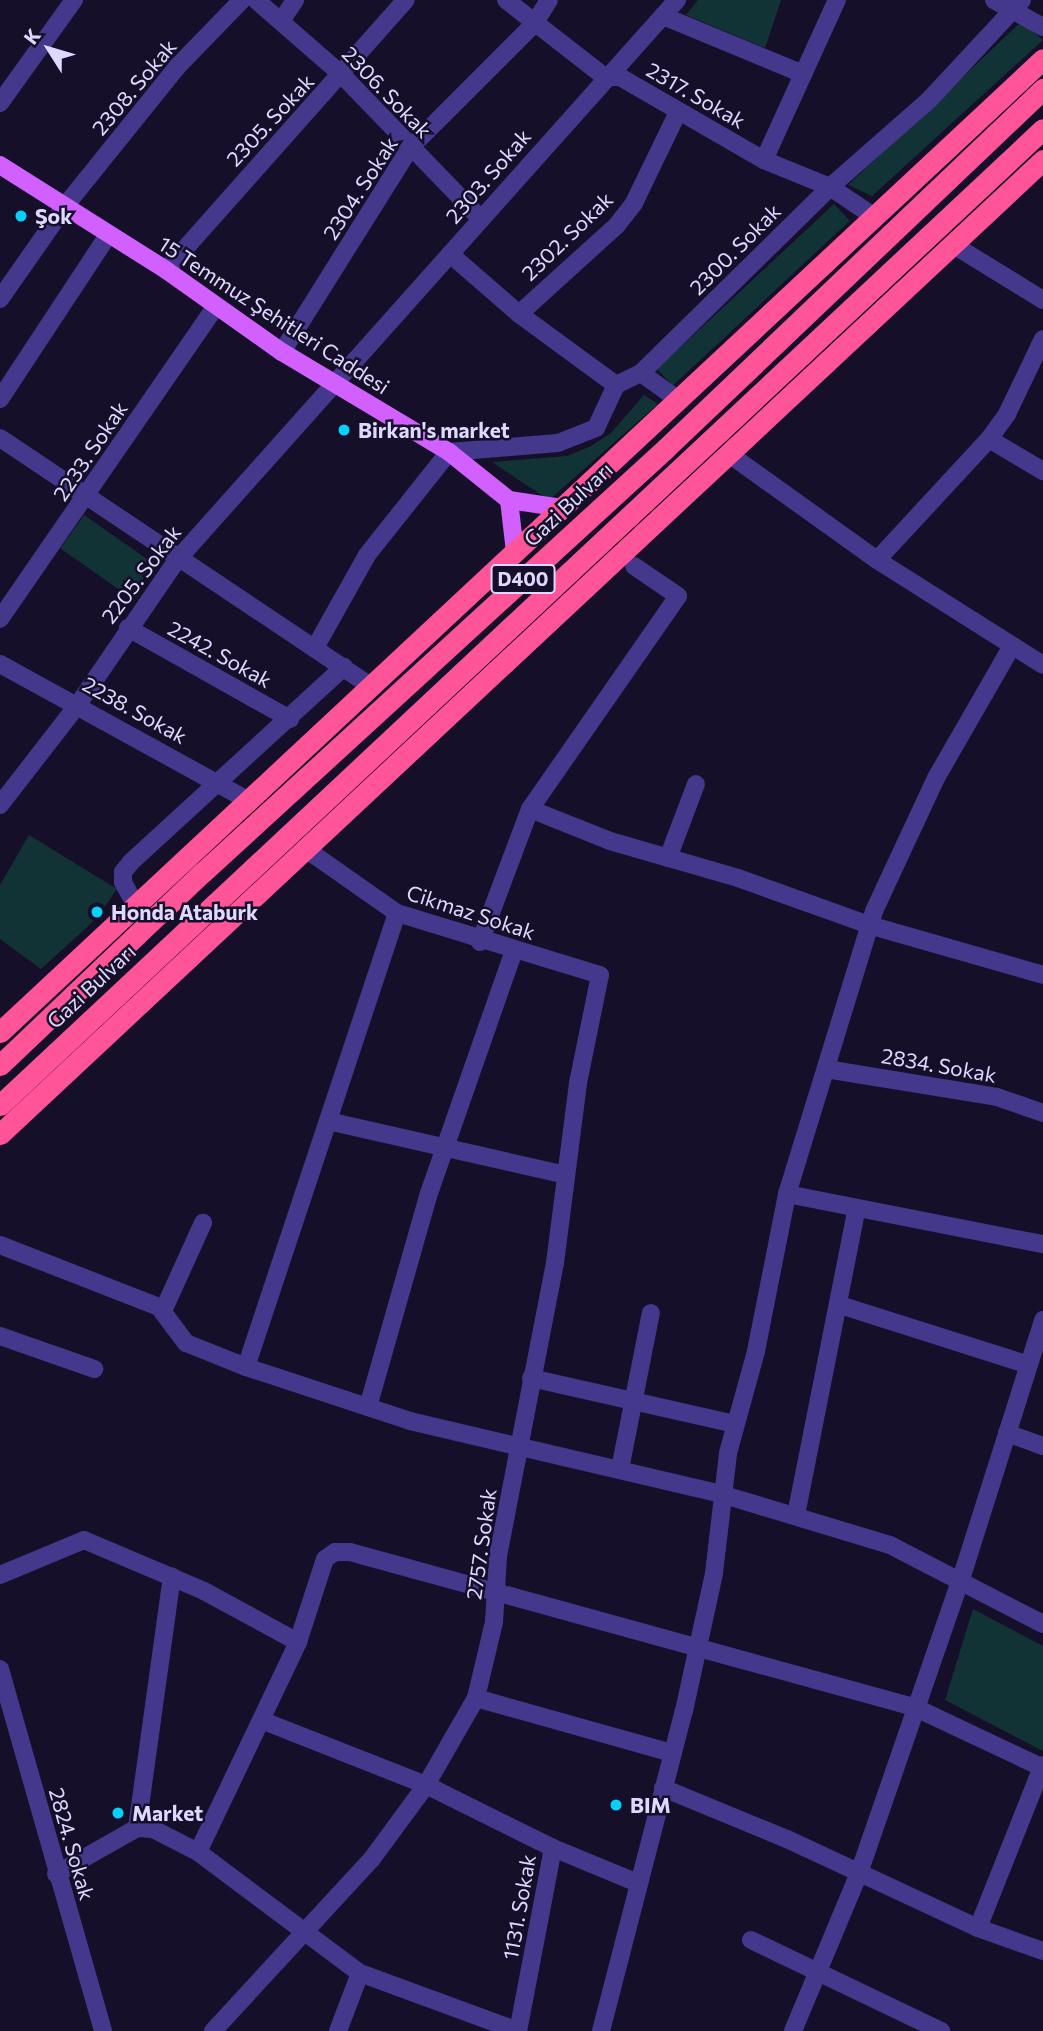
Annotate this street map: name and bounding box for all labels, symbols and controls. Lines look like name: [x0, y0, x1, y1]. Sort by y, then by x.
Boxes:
north arrow: [14, 14, 84, 84]
text: K: [19, 24, 45, 48]
street label: 2308. Sokak: [87, 34, 181, 140]
street label: 2306. Sokak: [337, 41, 437, 143]
street label: 2317. Sokak: [642, 57, 750, 133]
street label: 2305. Sokak: [221, 69, 319, 171]
street label: 2303. Sokak: [440, 124, 536, 228]
street label: 2304. Sokak: [317, 132, 403, 244]
street label: 2302. Sokak: [516, 186, 618, 286]
street label: 2300. Sokak: [684, 198, 786, 300]
place label: Şok: [35, 203, 72, 229]
marker: Şok: [13, 208, 29, 224]
street label: 15 Temmuz Şehitleri Caddesi: [154, 231, 394, 399]
street label: 2233. Sokak: [48, 397, 132, 505]
place label: Birkan's market: [358, 417, 510, 443]
marker: Birkan's market: [336, 422, 352, 438]
street label: Gazi Bulvarı: [518, 457, 618, 551]
street label: 2205. Sokak: [96, 520, 186, 628]
road number: D400: [490, 564, 556, 594]
street label: 2242. Sokak: [164, 615, 276, 693]
street label: 2238. Sokak: [78, 671, 192, 749]
street label: Cikmaz Sokak: [404, 879, 538, 945]
place label: Honda Ataburk: [111, 899, 258, 925]
marker: Honda Ataburk: [89, 904, 105, 920]
street label: Gazi Bulvarı: [41, 939, 141, 1033]
street label: 2834. Sokak: [880, 1042, 998, 1088]
street label: 2757. Sokak: [461, 1487, 501, 1601]
street label: 2824. Sokak: [44, 1785, 100, 1903]
place label: BIM: [630, 1792, 671, 1818]
marker: BIM: [608, 1797, 624, 1813]
place label: Market: [132, 1800, 203, 1826]
marker: Market: [110, 1805, 126, 1821]
street label: 1131. Sokak: [497, 1852, 541, 1962]

